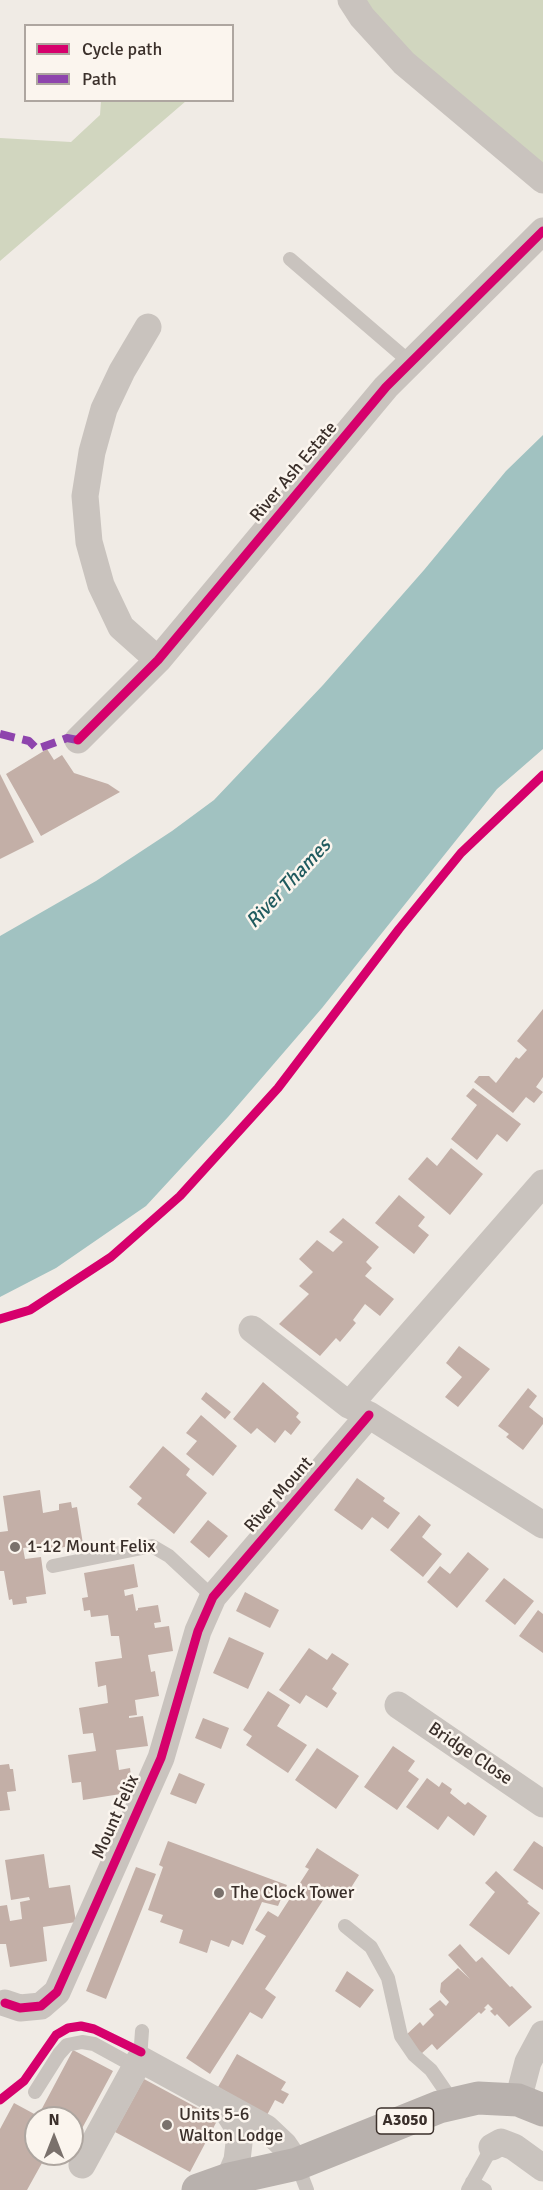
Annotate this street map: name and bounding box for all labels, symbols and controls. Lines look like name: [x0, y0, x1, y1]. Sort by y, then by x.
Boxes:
legend: [24, 24, 234, 102]
text: Cycle path: [82, 38, 162, 60]
text: Path: [82, 68, 117, 90]
street label: River Ash Estate: [246, 418, 342, 526]
water label: River Thames: [242, 834, 336, 934]
street label: River Mount: [240, 1453, 318, 1537]
place label: 1-12 Mount Felix: [27, 1536, 156, 1558]
marker: 1-12 Mount Felix: [8, 1540, 22, 1554]
street label: Bridge Close: [424, 1718, 516, 1790]
street label: Mount Felix: [88, 1772, 144, 1862]
place label: The Clock Tower: [231, 1882, 354, 1904]
marker: The Clock Tower: [212, 1886, 226, 1900]
place label: Units 5-6 Walton Lodge: [179, 2104, 283, 2146]
north arrow: [24, 2106, 84, 2166]
road number: A3050: [376, 2108, 434, 2134]
text: N: [48, 2110, 60, 2130]
marker: Units 5-6 Walton Lodge: [160, 2118, 174, 2132]

